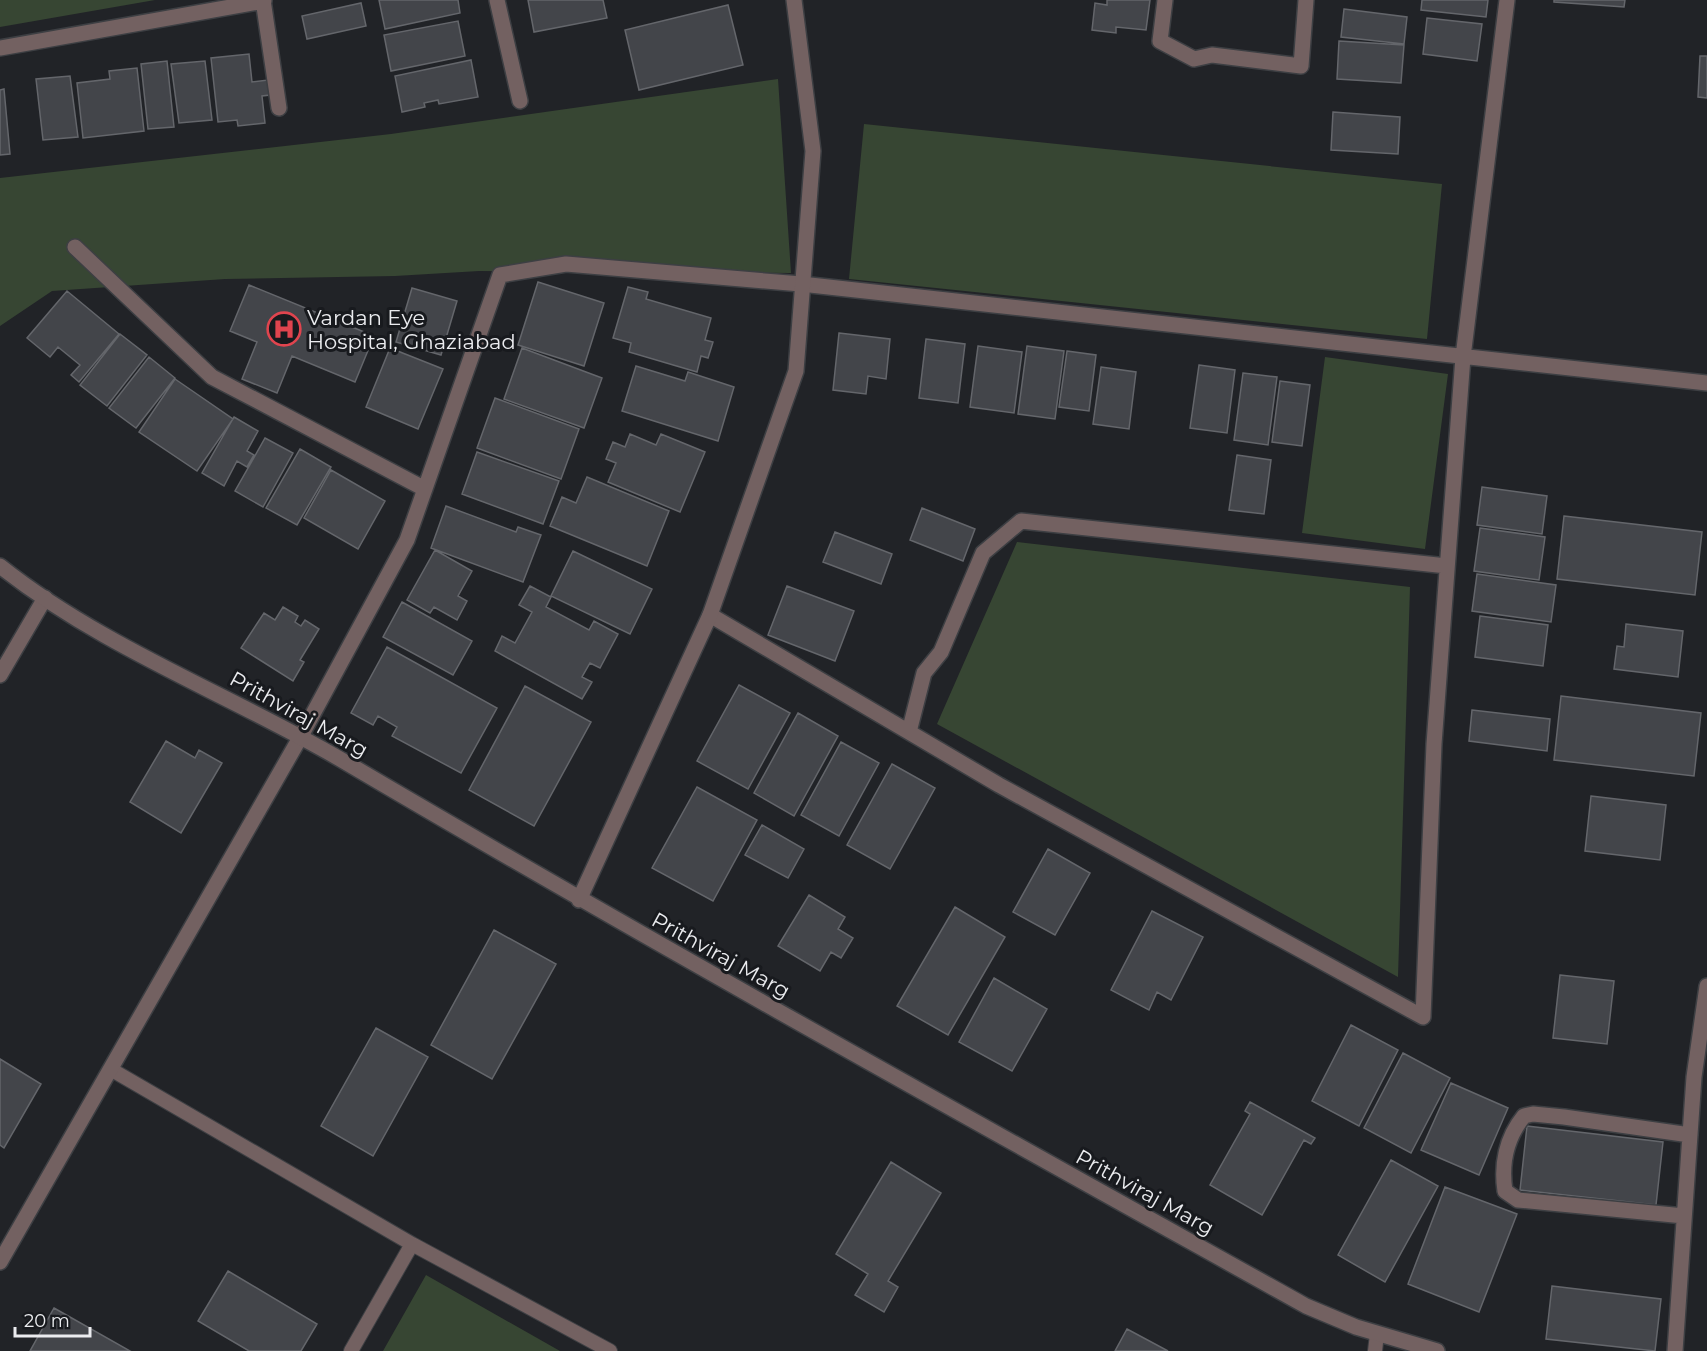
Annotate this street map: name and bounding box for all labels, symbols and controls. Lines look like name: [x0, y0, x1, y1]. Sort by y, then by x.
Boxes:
place label: Vardan Eye Hospital, Ghaziabad: [307, 305, 516, 354]
hospital icon: Vardan Eye Hospital, Ghaziabad: [266, 311, 302, 347]
street label: Prithviraj Marg: [226, 666, 372, 762]
street label: Prithviraj Marg: [648, 907, 794, 1003]
street label: Prithviraj Marg: [1072, 1144, 1218, 1240]
scale bar: [15, 1300, 90, 1338]
text: 20 m: [24, 1310, 70, 1332]

